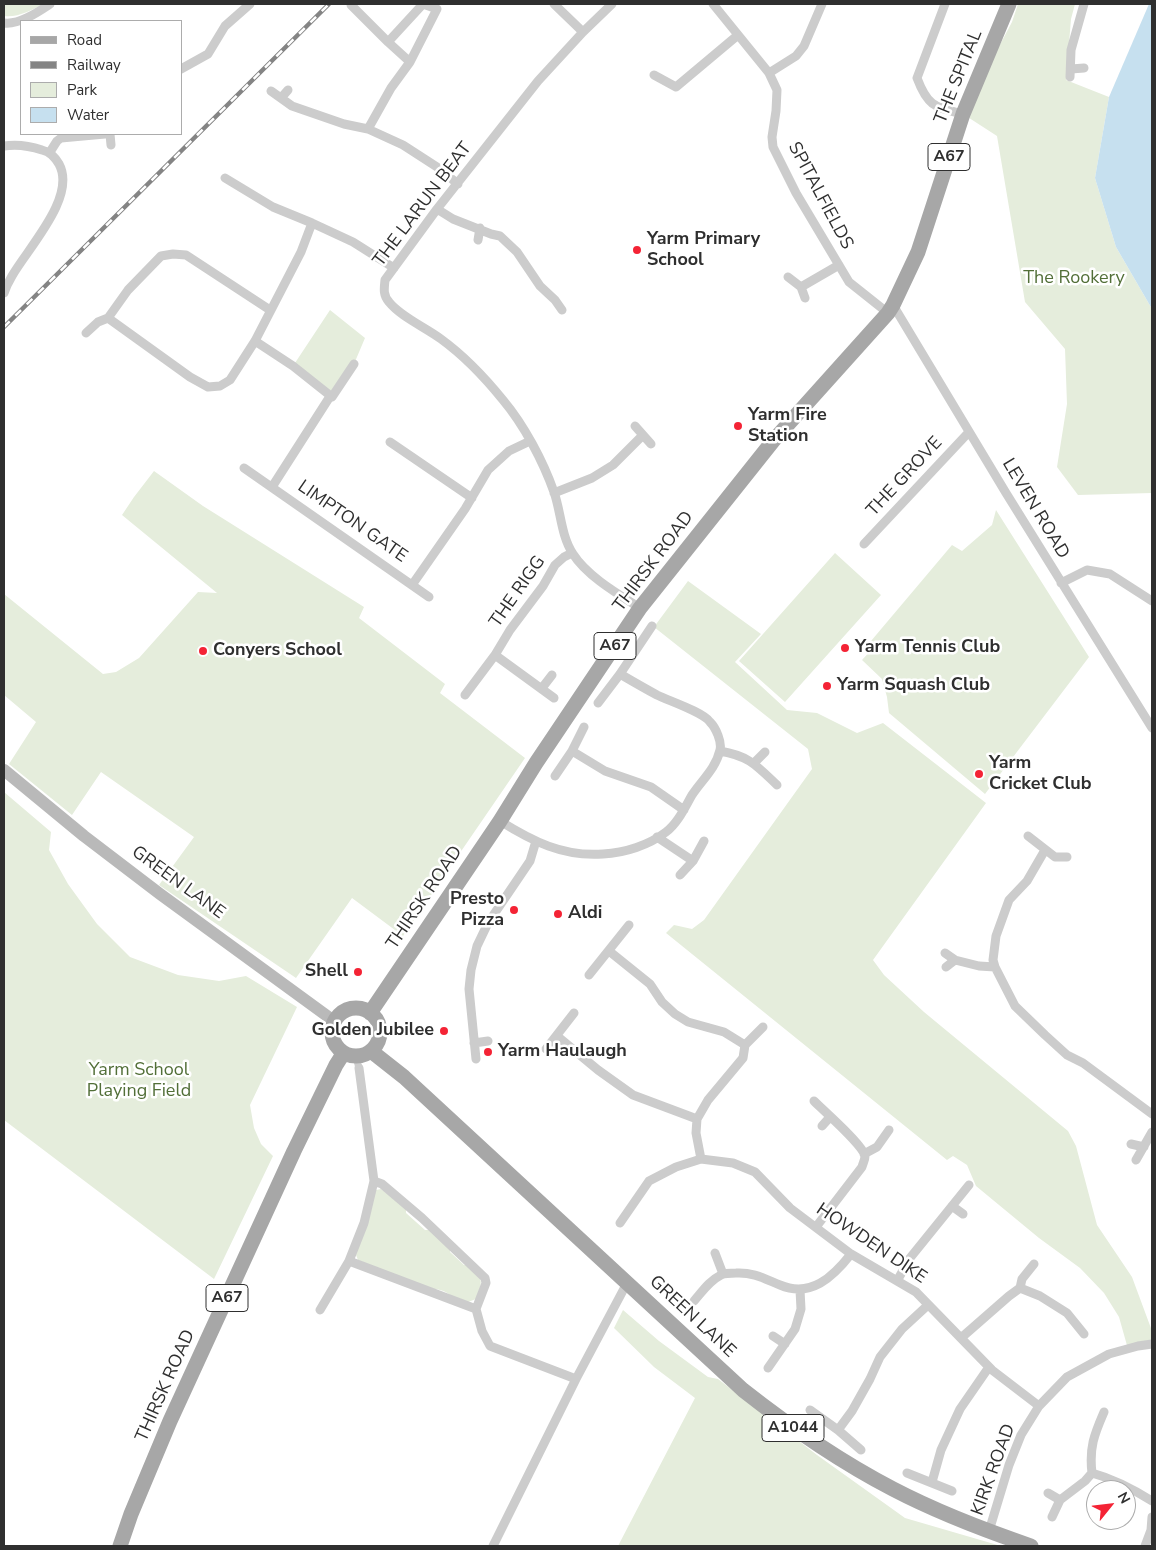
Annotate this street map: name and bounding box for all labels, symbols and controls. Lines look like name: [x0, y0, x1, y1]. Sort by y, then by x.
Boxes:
legend: [20, 20, 182, 135]
street label: THE SPITAL: [930, 27, 988, 127]
text: Road: [67, 30, 102, 50]
text: Railway: [67, 55, 121, 75]
text: Park: [67, 80, 97, 100]
text: Water: [67, 105, 109, 125]
street label: THE LARUN BEAT: [369, 138, 477, 272]
street label: SPITALFIELDS: [783, 139, 857, 253]
road number: A67: [928, 144, 970, 170]
place label: Yarm Primary School: [647, 229, 760, 272]
marker: Yarm Primary School: [631, 244, 643, 256]
park label: The Rookery: [1023, 268, 1125, 290]
place label: Yarm Fire Station: [748, 405, 827, 448]
marker: Yarm Fire Station: [732, 420, 744, 432]
street label: THE GROVE: [863, 433, 947, 521]
street label: LEVEN ROAD: [997, 455, 1073, 563]
street label: LIMPTON GATE: [293, 476, 411, 568]
street label: THIRSK ROAD: [609, 508, 699, 616]
street label: THE RIGG: [486, 552, 550, 632]
road number: A67: [594, 632, 636, 659]
place label: Yarm Tennis Club: [855, 637, 1000, 659]
place label: Conyers School: [213, 640, 342, 662]
marker: Yarm Tennis Club: [839, 642, 851, 654]
marker: Conyers School: [197, 645, 209, 657]
place label: Yarm Squash Club: [837, 675, 990, 697]
marker: Yarm Squash Club: [821, 680, 833, 692]
place label: Yarm Cricket Club: [989, 753, 1092, 796]
marker: Yarm Cricket Club: [973, 768, 985, 780]
street label: GREEN LANE: [127, 842, 229, 924]
street label: THIRSK ROAD: [382, 842, 468, 954]
place label: Presto Pizza: [450, 889, 504, 932]
place label: Aldi: [568, 903, 602, 925]
marker: Presto Pizza: [508, 904, 520, 916]
marker: Aldi: [552, 908, 564, 920]
place label: Shell: [305, 961, 348, 983]
marker: Shell: [352, 966, 364, 978]
place label: Golden Jubilee: [311, 1020, 434, 1042]
marker: Golden Jubilee: [438, 1025, 450, 1037]
place label: Yarm Haulaugh: [498, 1041, 627, 1063]
marker: Yarm Haulaugh: [482, 1046, 494, 1058]
park label: Yarm School Playing Field: [87, 1060, 191, 1102]
street label: HOWDEN DIKE: [812, 1199, 930, 1289]
street label: GREEN LANE: [644, 1271, 740, 1363]
road number: A67: [206, 1285, 248, 1312]
street label: THIRSK ROAD: [132, 1327, 200, 1445]
road number: A1044: [762, 1415, 824, 1442]
street label: KIRK ROAD: [967, 1421, 1021, 1519]
north arrow: [1086, 1480, 1136, 1530]
text: N: [1113, 1489, 1135, 1507]

